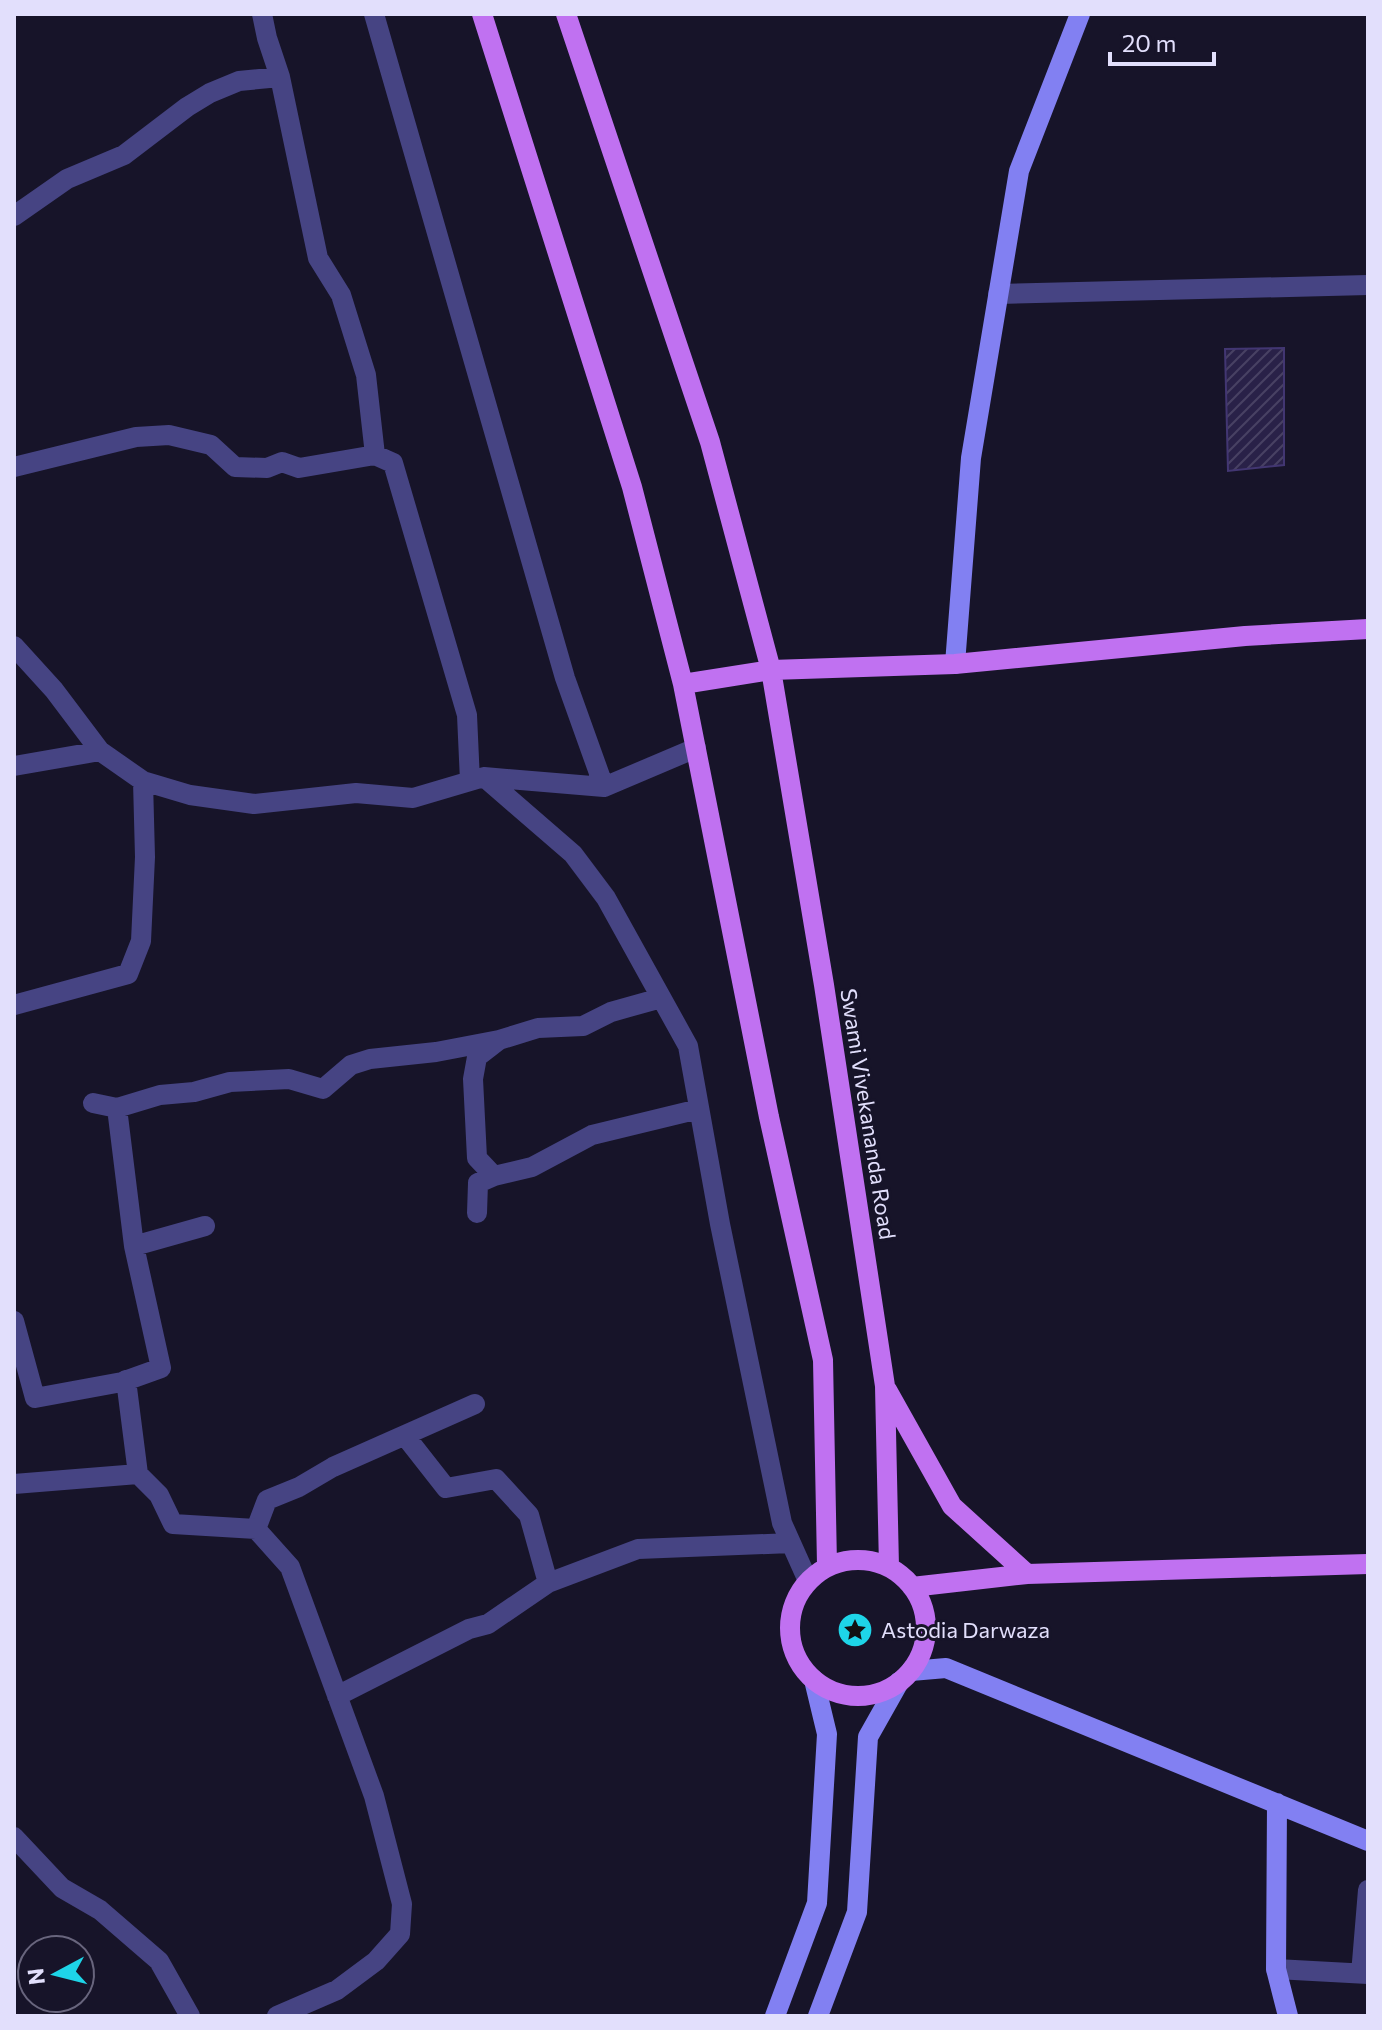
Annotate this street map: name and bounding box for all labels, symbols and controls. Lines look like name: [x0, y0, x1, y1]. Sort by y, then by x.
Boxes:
scale bar: [1110, 16, 1214, 66]
text: 20 m: [1122, 28, 1176, 57]
street label: Swami Vivekananda Road: [835, 987, 902, 1241]
place icon: Astodia Darwaza: [836, 1611, 874, 1649]
place label: Astodia Darwaza: [881, 1616, 1050, 1643]
north arrow: [16, 1934, 96, 2014]
text: N: [21, 1967, 50, 1986]

